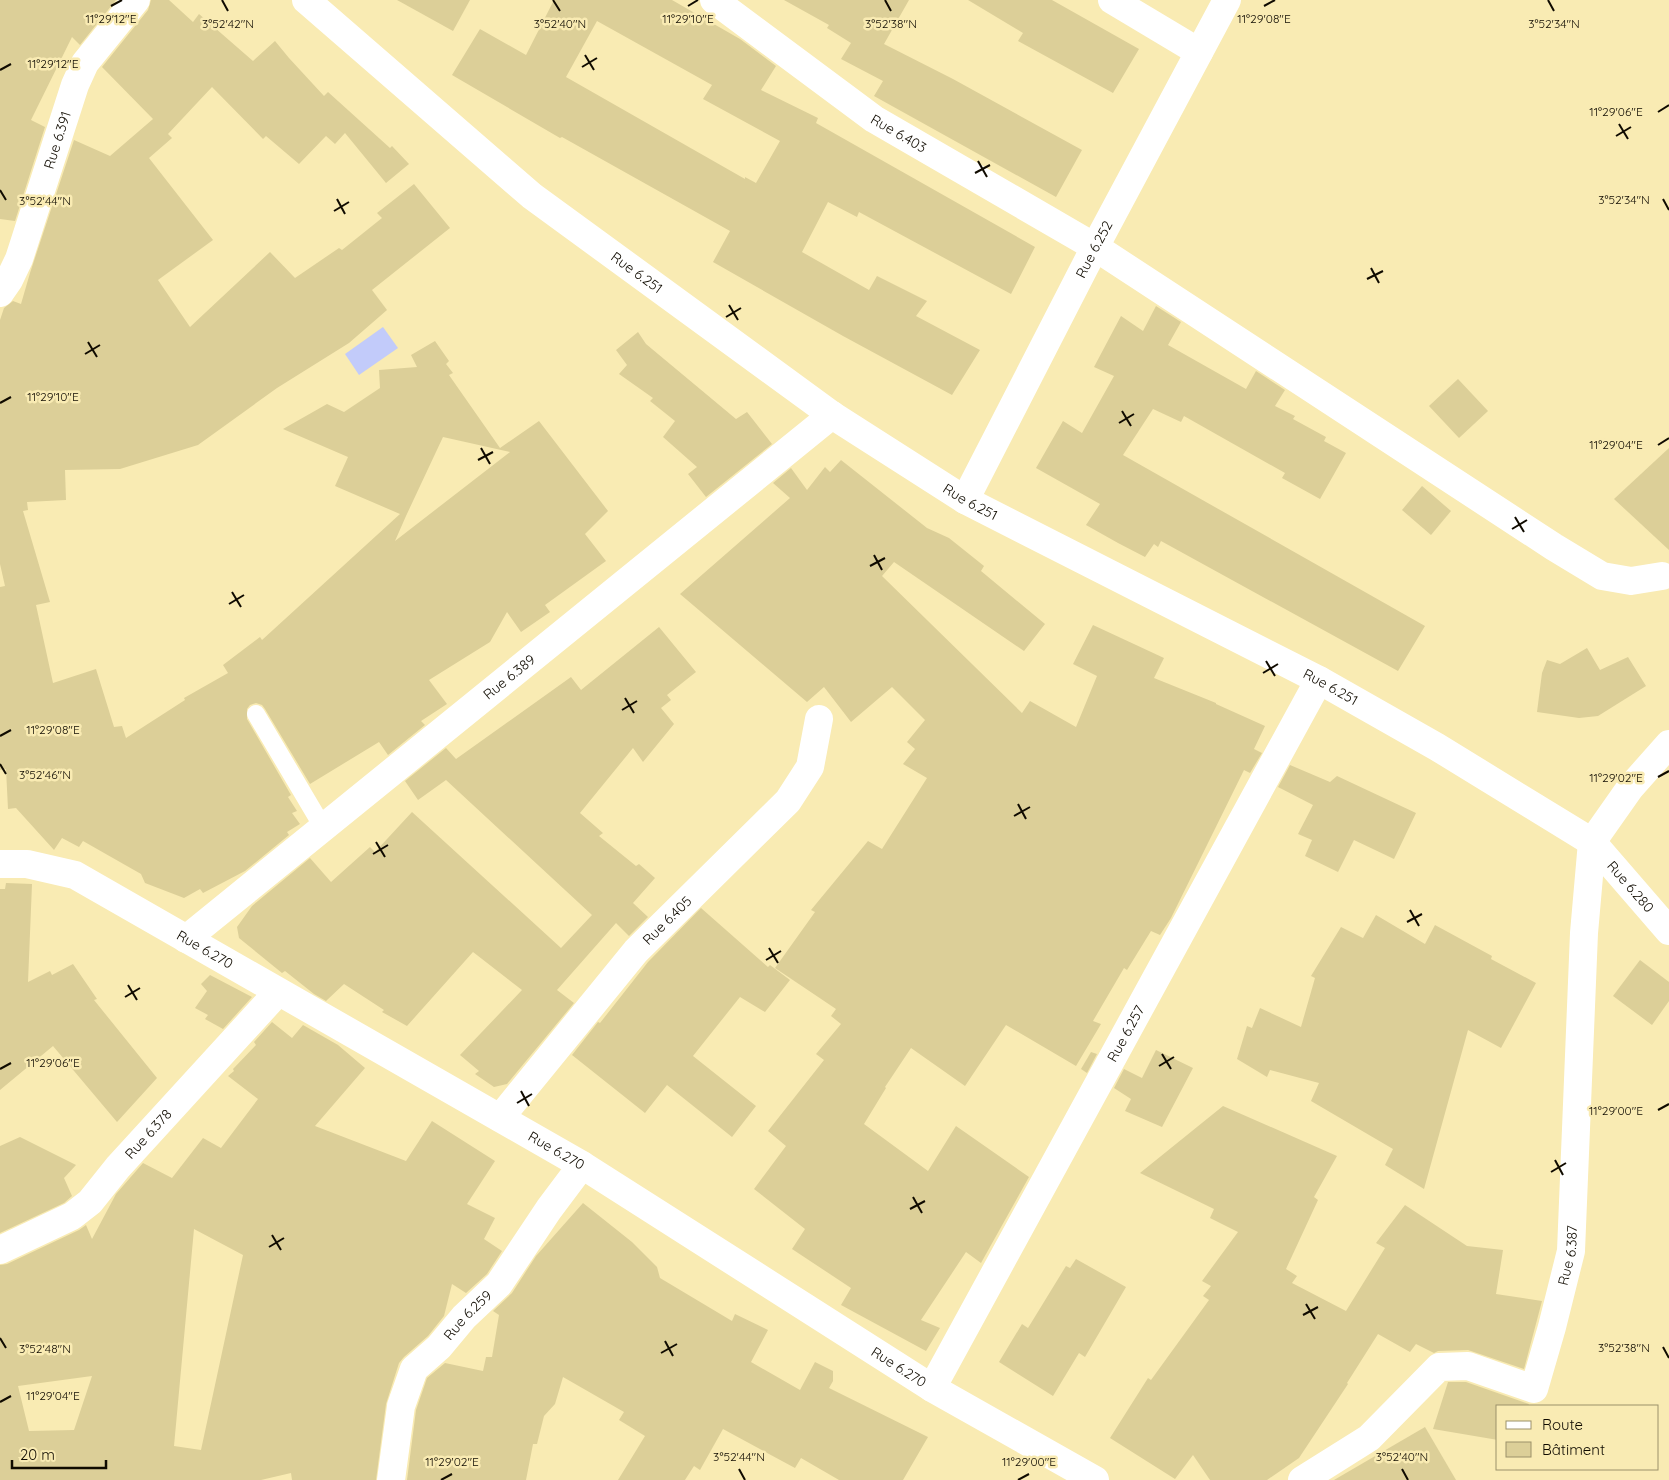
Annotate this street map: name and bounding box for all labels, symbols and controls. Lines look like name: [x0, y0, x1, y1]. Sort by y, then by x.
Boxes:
text: 11°29'12"E: [85, 11, 137, 26]
text: 11°29'10"E: [662, 11, 714, 26]
text: 11°29'08"E: [1237, 11, 1291, 26]
text: 3°52'42"N: [202, 16, 254, 31]
text: 3°52'40"N: [534, 16, 586, 31]
text: 3°52'38"N: [865, 16, 917, 31]
text: 3°52'34"N: [1528, 16, 1580, 31]
text: 11°29'12"E: [27, 56, 79, 71]
text: 11°29'06"E: [1589, 104, 1643, 119]
street label: Rue 6.391: [40, 109, 75, 171]
street label: Rue 6.403: [868, 110, 930, 157]
text: 3°52'34"N: [1598, 192, 1650, 207]
text: 3°52'44"N: [19, 193, 71, 208]
street label: Rue 6.252: [1072, 217, 1117, 281]
street label: Rue 6.251: [607, 248, 666, 297]
text: 11°29'10"E: [27, 389, 79, 404]
text: 11°29'04"E: [1589, 437, 1643, 452]
street label: Rue 6.251: [940, 479, 1001, 524]
street label: Rue 6.389: [479, 650, 539, 703]
street label: Rue 6.251: [1300, 665, 1361, 709]
text: 11°29'08"E: [26, 722, 80, 737]
text: 3°52'46"N: [19, 767, 71, 782]
text: 11°29'02"E: [1589, 770, 1643, 785]
street label: Rue 6.280: [1603, 857, 1658, 916]
street label: Rue 6.405: [639, 892, 695, 949]
street label: Rue 6.270: [174, 926, 236, 973]
street label: Rue 6.257: [1103, 1002, 1148, 1065]
text: 11°29'06"E: [26, 1055, 80, 1070]
text: 11°29'00"E: [1589, 1103, 1643, 1118]
street label: Rue 6.378: [121, 1105, 175, 1163]
street label: Rue 6.270: [525, 1127, 588, 1174]
street label: Rue 6.387: [1554, 1225, 1581, 1287]
street label: Rue 6.259: [440, 1286, 496, 1344]
text: 3°52'38"N: [1598, 1340, 1650, 1355]
text: 3°52'48"N: [19, 1341, 71, 1356]
street label: Rue 6.270: [868, 1343, 930, 1391]
text: 11°29'04"E: [26, 1388, 80, 1403]
legend: [1496, 1405, 1659, 1470]
text: Route: [1542, 1415, 1583, 1434]
scale bar: [12, 1438, 106, 1470]
text: Bâtiment: [1542, 1440, 1605, 1459]
text: 20 m: [20, 1445, 55, 1464]
text: 3°52'44"N: [713, 1449, 765, 1464]
text: 3°52'40"N: [1376, 1449, 1428, 1464]
text: 11°29'02"E: [425, 1454, 479, 1469]
text: 11°29'00"E: [1002, 1454, 1056, 1469]

